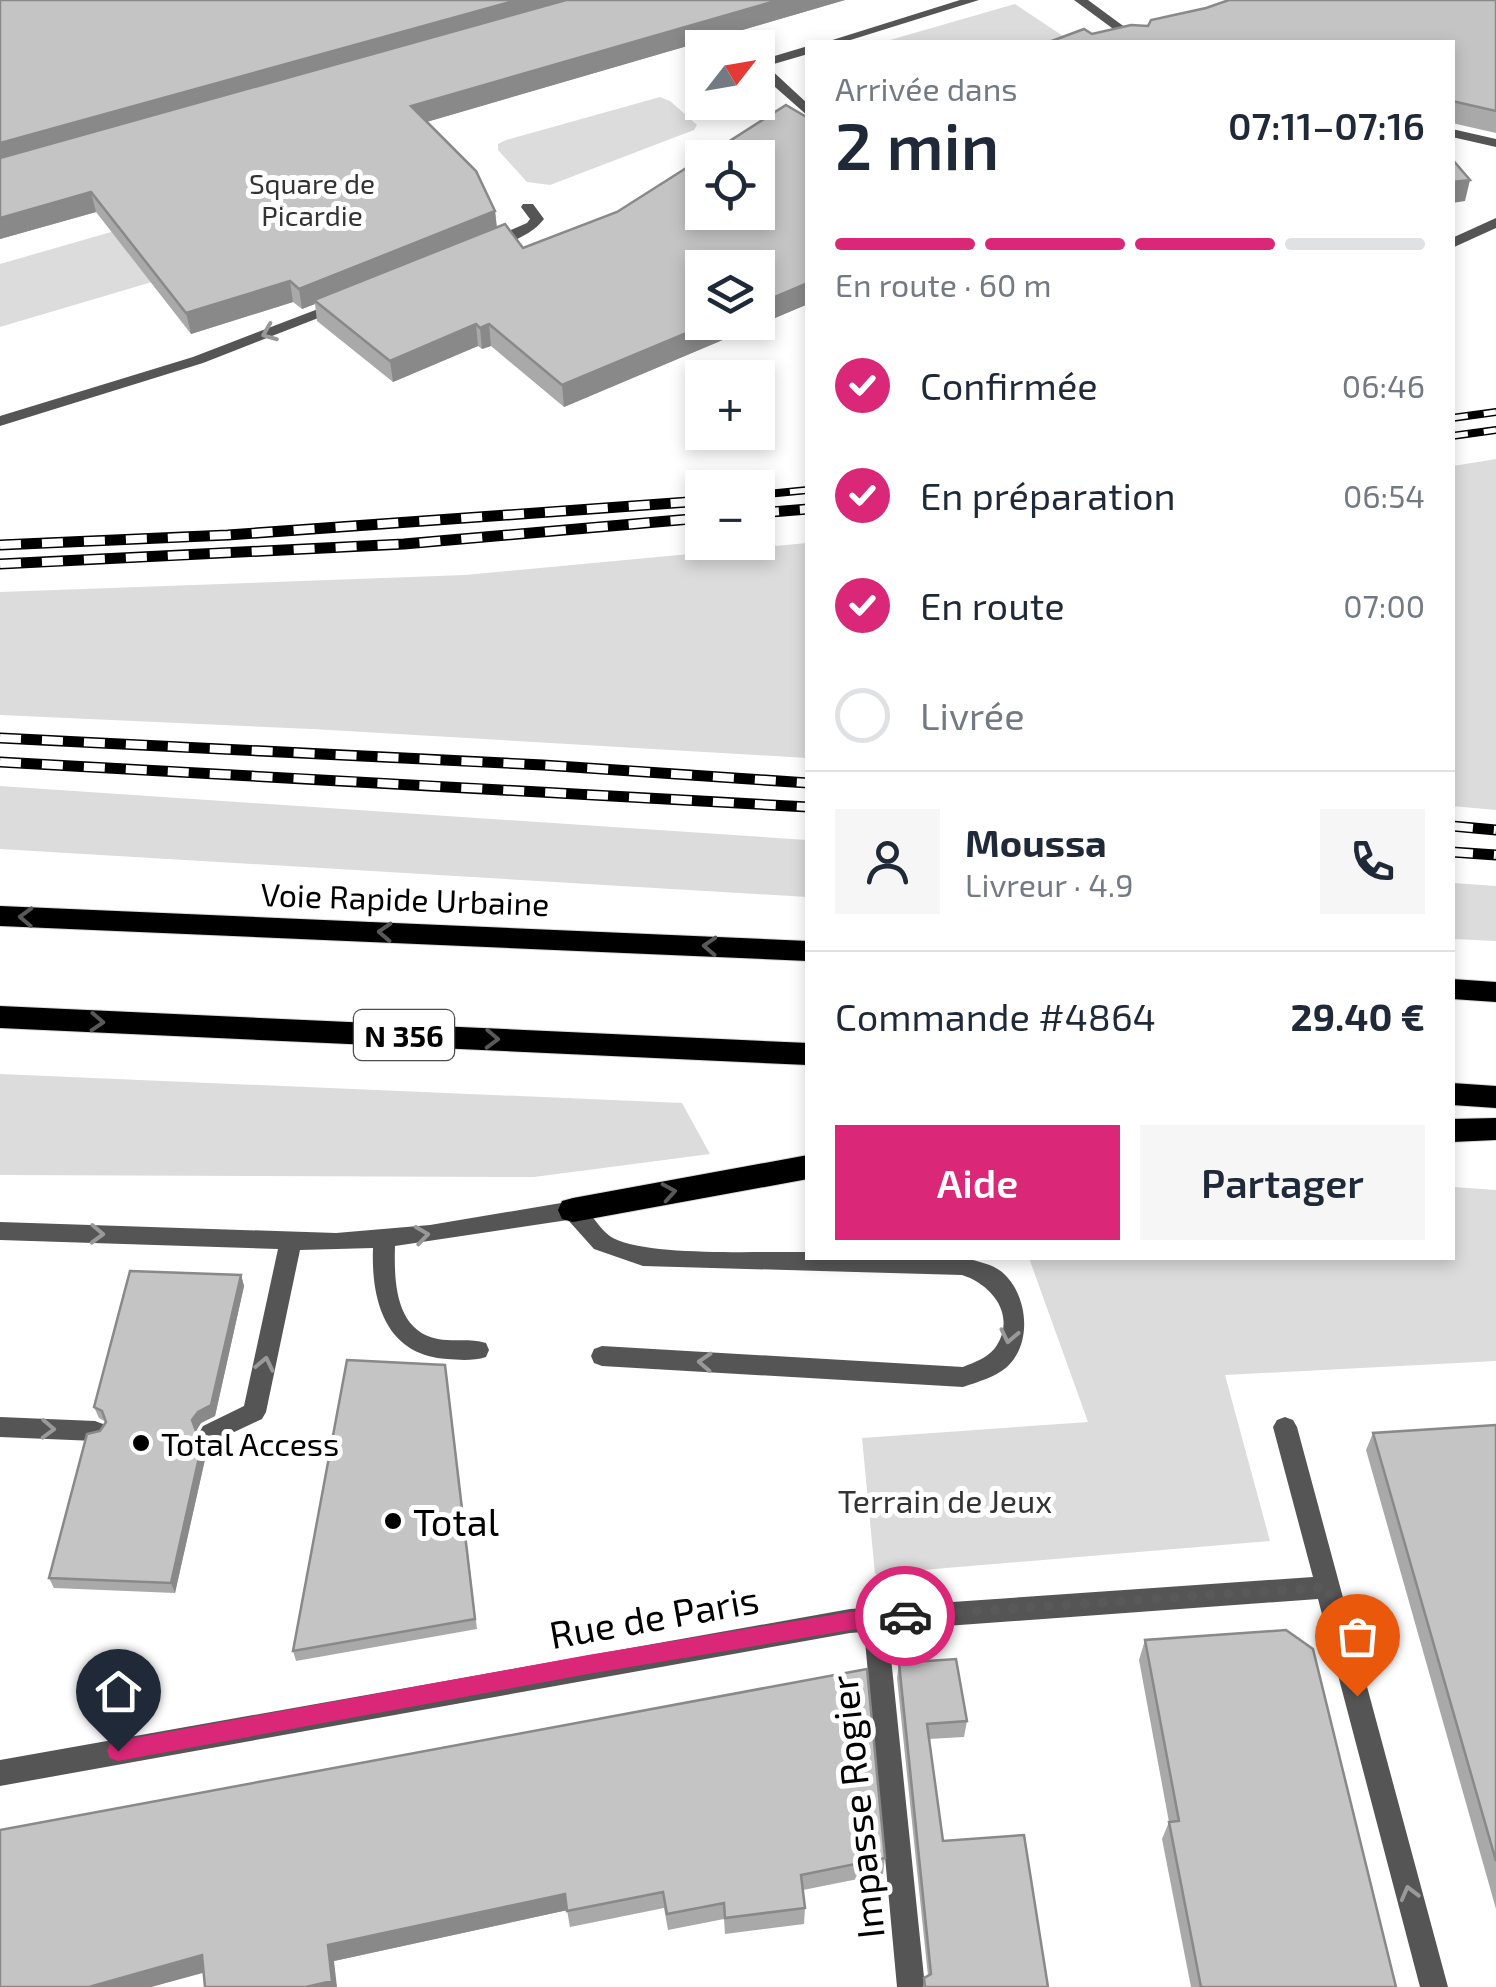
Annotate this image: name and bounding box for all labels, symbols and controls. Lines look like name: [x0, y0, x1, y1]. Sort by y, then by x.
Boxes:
north arrow: [685, 30, 775, 120]
map controls: [685, 30, 775, 560]
text: Arrivée dans: [835, 69, 1018, 107]
text: 07:11–07:16: [1228, 102, 1425, 148]
text: 2 min: [835, 105, 999, 183]
button: locate: [685, 140, 775, 230]
park label: Square de Picardie: [249, 166, 375, 232]
button: layers: [685, 250, 775, 340]
text: En route · 60 m: [835, 265, 1051, 303]
one-way arrow: [261, 321, 279, 341]
icon: check: [835, 358, 890, 413]
button: +: [685, 360, 775, 450]
text: Confirmée: [920, 362, 1098, 408]
text: 06:46: [1342, 366, 1425, 404]
icon: check: [835, 468, 890, 523]
button: −: [685, 470, 775, 560]
text: En préparation: [920, 472, 1176, 518]
text: 06:54: [1343, 476, 1425, 514]
icon: check: [835, 578, 890, 633]
text: En route: [920, 582, 1065, 628]
text: 07:00: [1343, 586, 1425, 624]
text: Livrée: [920, 692, 1025, 738]
button: person: [835, 809, 940, 914]
button: phone: [1320, 809, 1425, 914]
text: Moussa: [965, 819, 1107, 865]
text: Livreur · 4.9: [965, 865, 1133, 903]
street label: Voie Rapide Urbaine: [260, 874, 550, 922]
one-way arrow: [17, 907, 33, 928]
one-way arrow: [377, 922, 393, 943]
one-way arrow: [702, 936, 718, 957]
text: Commande #4864: [835, 993, 1156, 1039]
text: 29.40 €: [1291, 993, 1425, 1039]
road number: N 356: [354, 1010, 454, 1060]
one-way arrow: [90, 1011, 106, 1032]
one-way arrow: [485, 1028, 501, 1049]
button: Aide: [835, 1125, 1120, 1240]
button: Partager: [1140, 1125, 1425, 1240]
one-way arrow: [660, 1183, 677, 1204]
one-way arrow: [90, 1224, 106, 1245]
one-way arrow: [414, 1225, 430, 1246]
one-way arrow: [999, 1328, 1020, 1345]
one-way arrow: [697, 1352, 713, 1373]
one-way arrow: [253, 1356, 274, 1373]
one-way arrow: [40, 1418, 56, 1439]
place label: Total Access: [161, 1424, 339, 1462]
marker: Total Access: [130, 1432, 152, 1454]
park label: Terrain de Jeux: [838, 1481, 1052, 1519]
place label: Total: [413, 1498, 499, 1544]
marker: Total: [382, 1510, 404, 1532]
courier: [855, 1566, 955, 1666]
street label: Rue de Paris: [546, 1575, 762, 1657]
icon: car: [878, 1589, 933, 1644]
pin: [1315, 1594, 1400, 1697]
icon: bag: [1330, 1609, 1385, 1664]
pin: [76, 1649, 161, 1752]
icon: home: [91, 1664, 146, 1719]
street label: Impasse Rogier: [819, 1673, 893, 1941]
one-way arrow: [1399, 1885, 1420, 1902]

